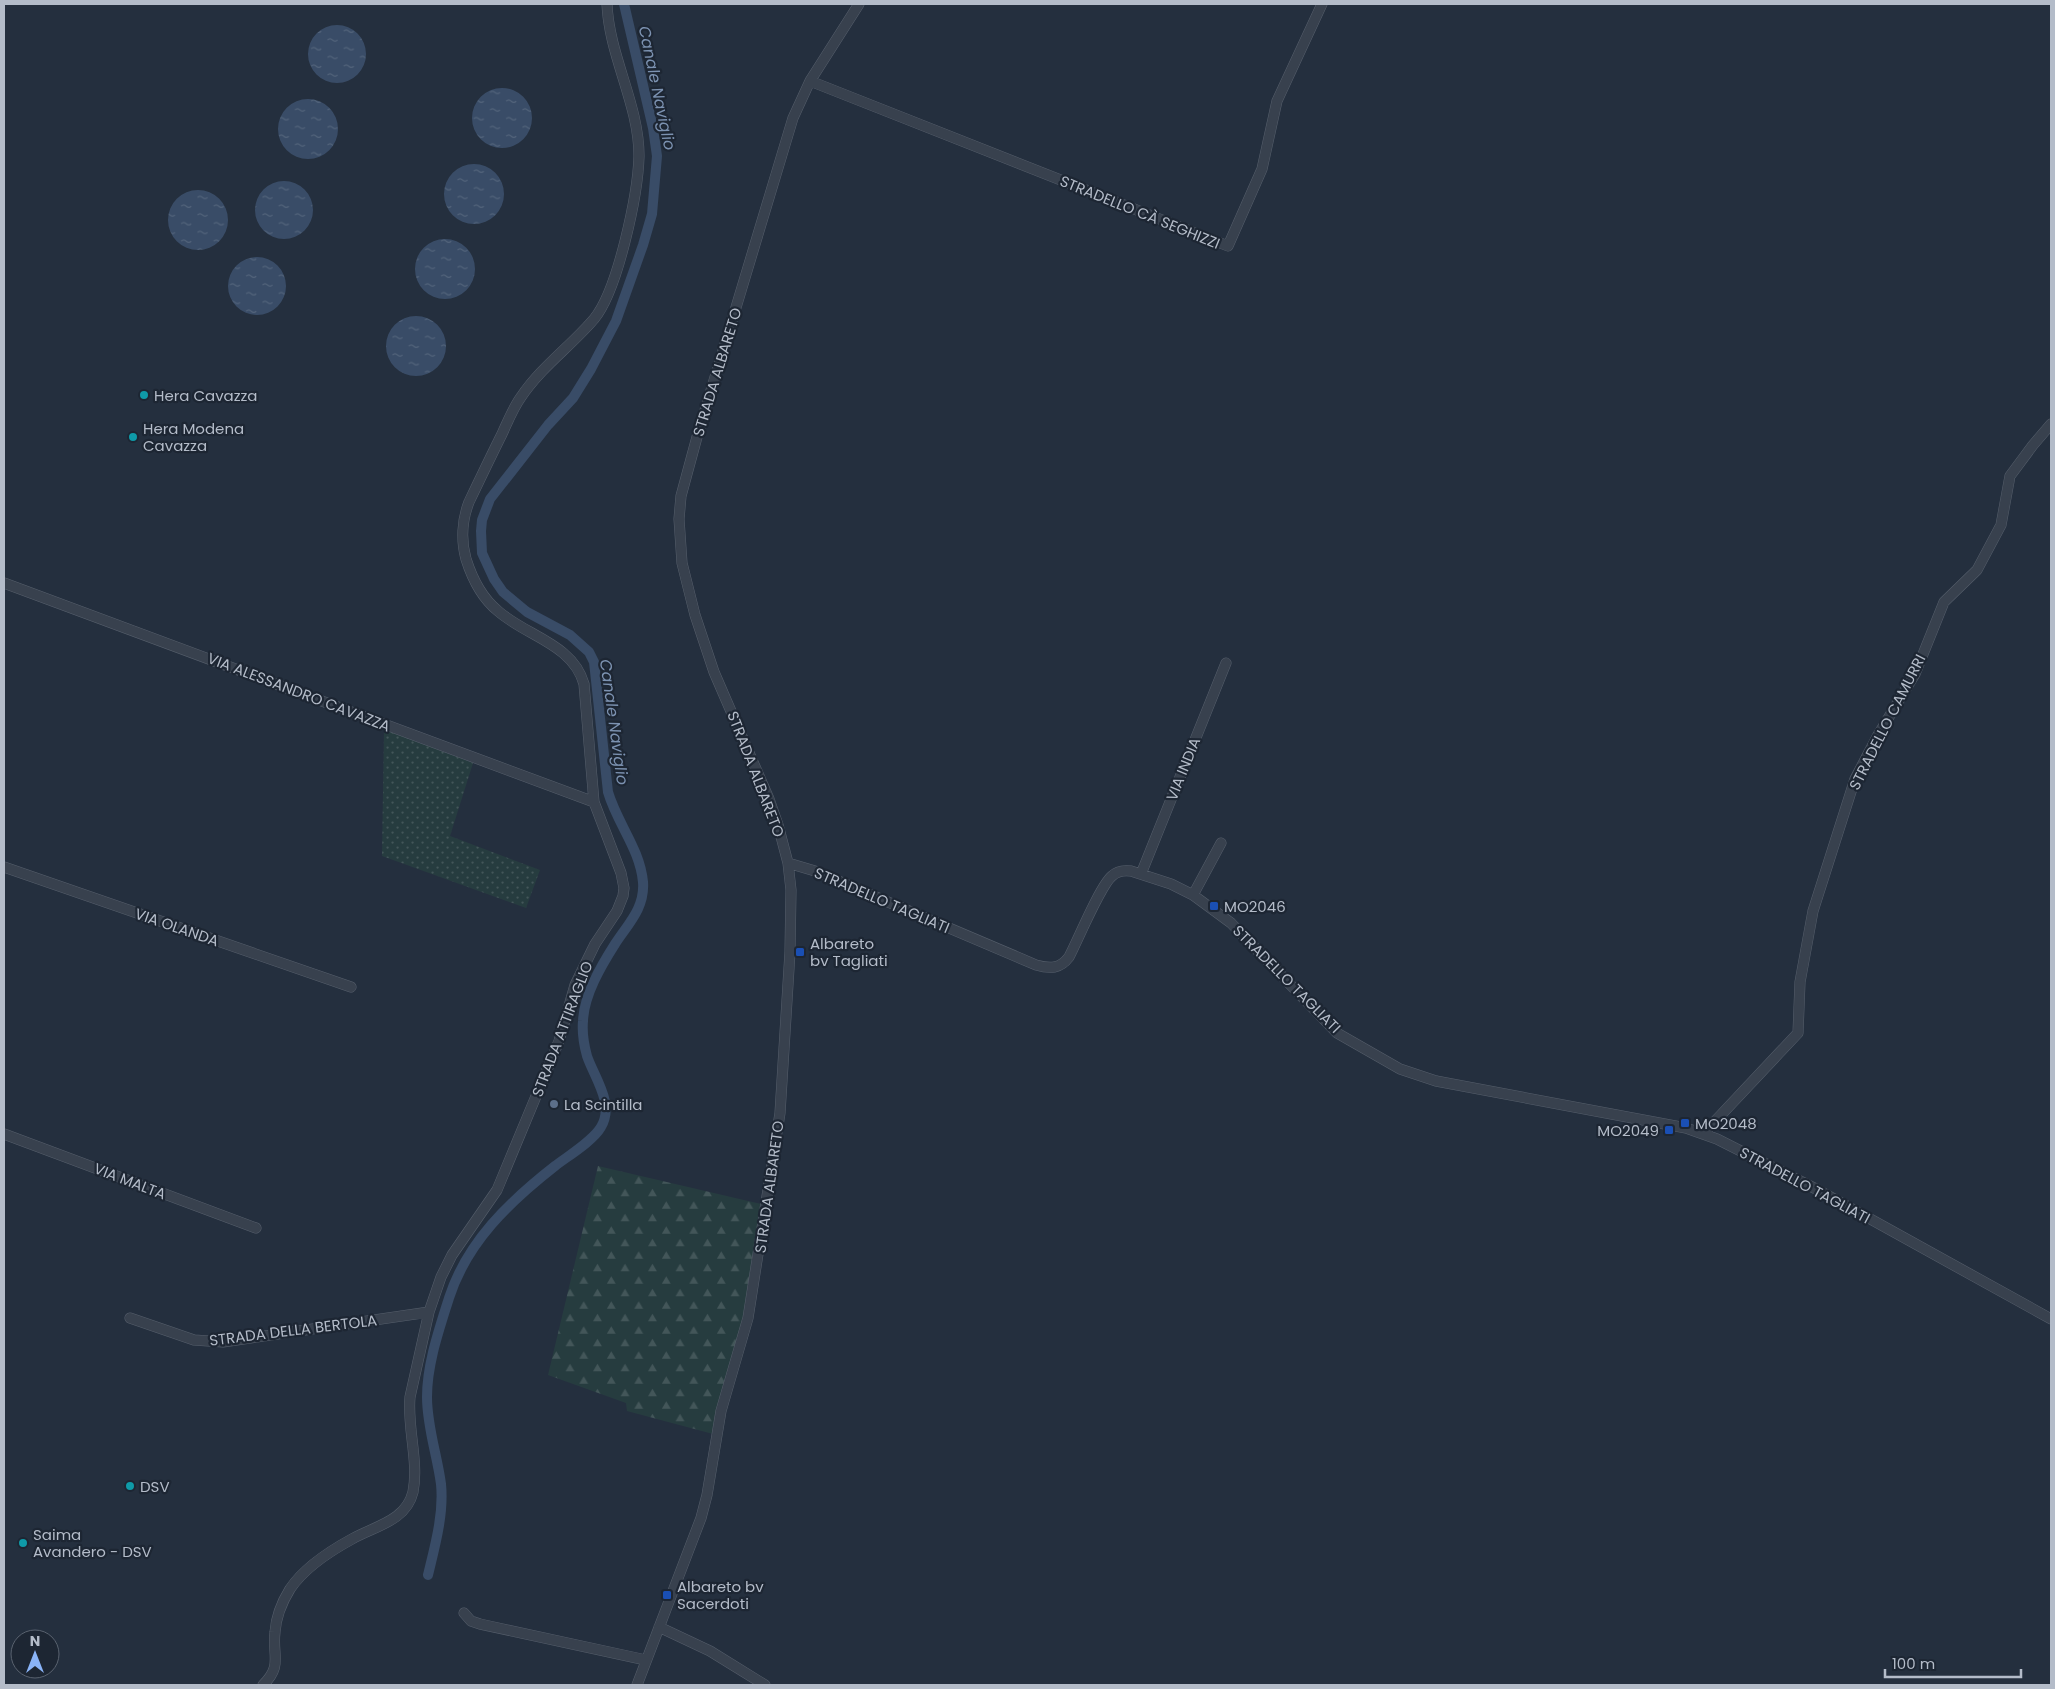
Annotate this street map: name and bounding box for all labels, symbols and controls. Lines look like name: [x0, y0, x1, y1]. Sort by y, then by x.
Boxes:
water label: Canale Naviglio: [633, 24, 681, 152]
street label: STRADELLO CÀ SEGHIZZI: [1057, 170, 1223, 254]
street label: STRADA ALBARETO: [687, 305, 747, 439]
place label: Hera Cavazza: [154, 385, 258, 406]
marker: Hera Cavazza: [138, 389, 150, 401]
place label: Hera Modena Cavazza: [143, 418, 244, 456]
marker: Hera Modena Cavazza: [127, 431, 139, 443]
street label: VIA ALESSANDRO CAVAZZA: [205, 647, 393, 737]
street label: STRADELLO CAMURRI: [1844, 650, 1930, 794]
water label: Canale Naviglio: [594, 658, 634, 786]
street label: STRADA ALBARETO: [722, 708, 790, 840]
street label: VIA INDIA: [1161, 734, 1205, 804]
street label: STRADELLO TAGLIATI: [811, 862, 953, 938]
place label: MO2046: [1224, 896, 1286, 917]
marker: MO2046: [1208, 900, 1220, 912]
street label: VIA OLANDA: [132, 903, 222, 951]
street label: STRADELLO TAGLIATI: [1228, 920, 1346, 1038]
place label: Albareto bv Tagliati: [810, 933, 888, 971]
marker: Albareto bv Tagliati: [794, 946, 806, 958]
street label: STRADA ATTIRAGLIO: [526, 958, 598, 1100]
place label: La Scintilla: [564, 1094, 643, 1115]
marker: La Scintilla: [548, 1098, 560, 1110]
place label: MO2048: [1695, 1113, 1757, 1134]
marker: MO2048: [1679, 1117, 1691, 1129]
street label: STRADA ALBARETO: [749, 1119, 789, 1255]
place label: MO2049: [1597, 1120, 1659, 1141]
marker: MO2049: [1663, 1124, 1675, 1136]
street label: STRADELLO TAGLIATI: [1736, 1142, 1874, 1228]
street label: VIA MALTA: [91, 1158, 169, 1204]
street label: STRADA DELLA BERTOLA: [208, 1309, 378, 1351]
place label: DSV: [140, 1476, 170, 1497]
marker: DSV: [124, 1480, 136, 1492]
place label: Saima Avandero - DSV: [33, 1524, 152, 1562]
marker: Saima Avandero - DSV: [17, 1537, 29, 1549]
place label: Albareto bv Sacerdoti: [677, 1576, 764, 1614]
marker: Albareto bv Sacerdoti: [661, 1589, 673, 1601]
north arrow: [10, 1629, 60, 1679]
text: N: [30, 1631, 40, 1651]
scale bar: [1885, 1646, 2021, 1678]
text: 100 m: [1892, 1653, 1935, 1674]

